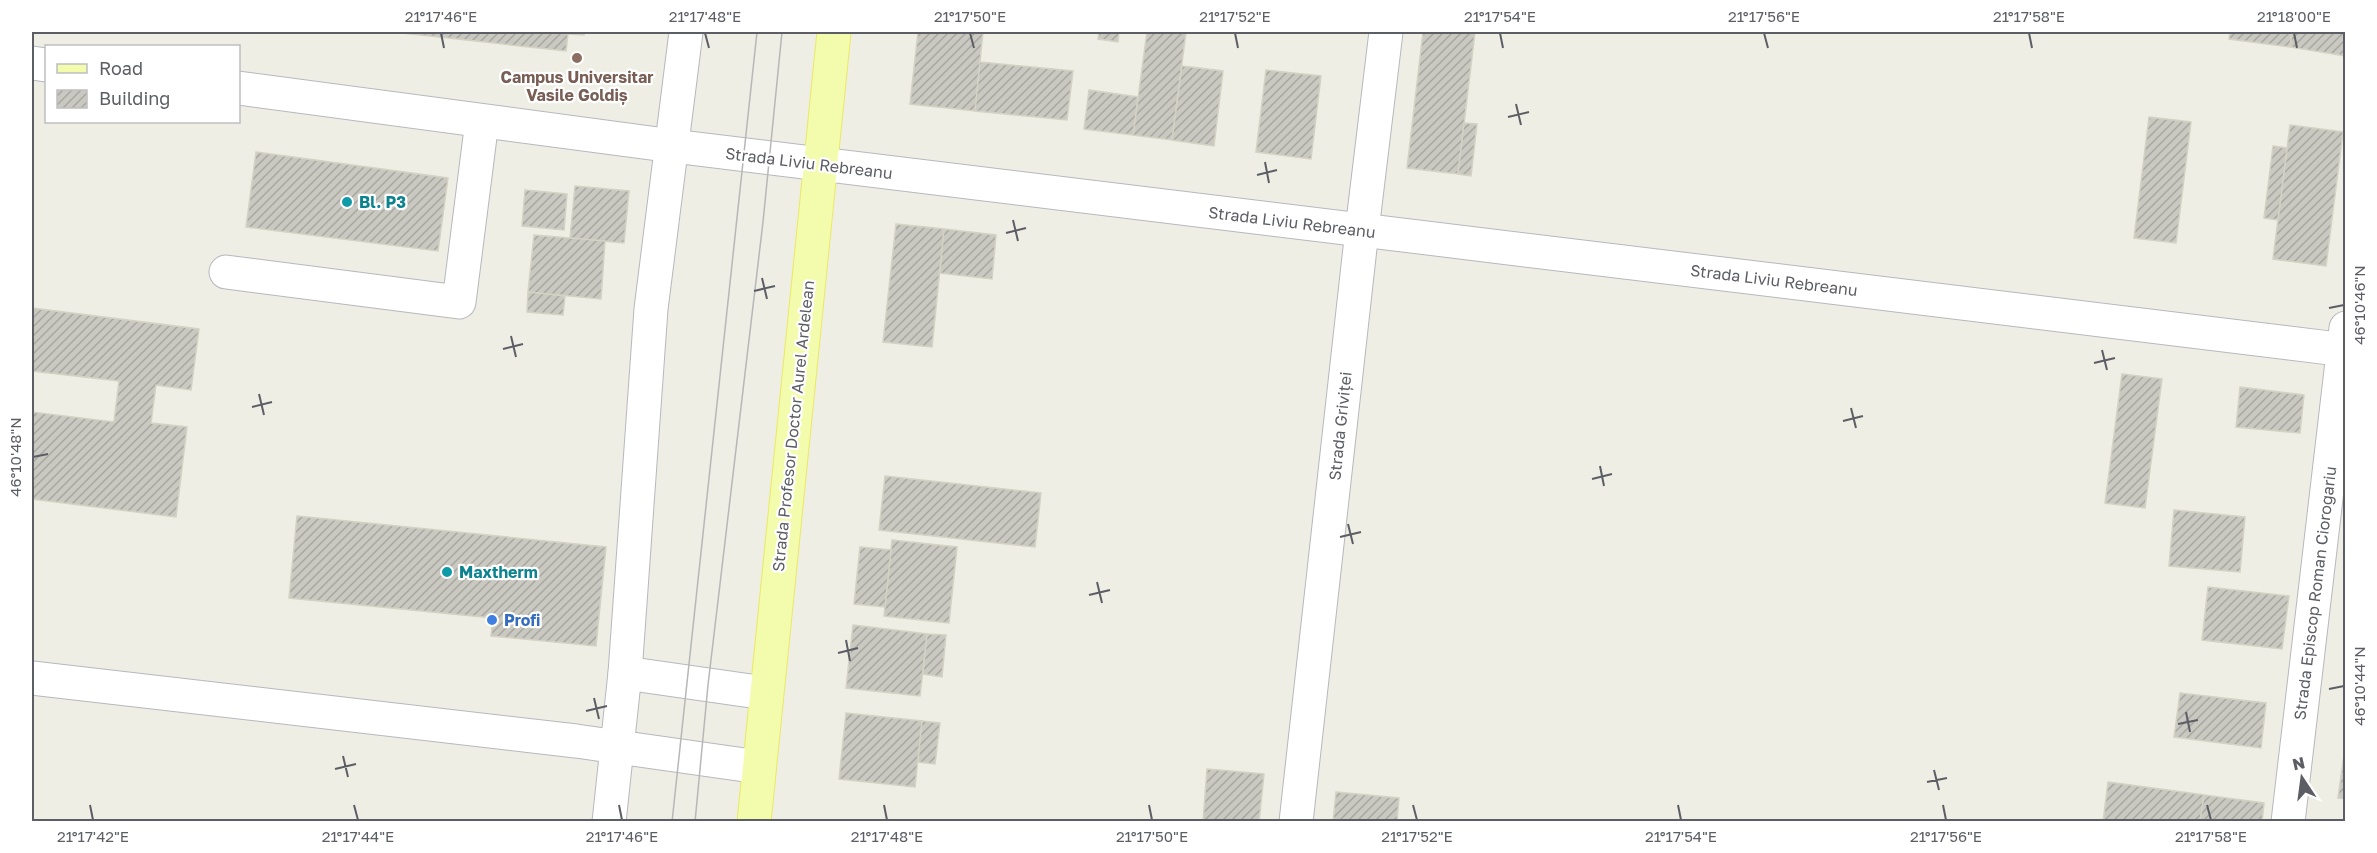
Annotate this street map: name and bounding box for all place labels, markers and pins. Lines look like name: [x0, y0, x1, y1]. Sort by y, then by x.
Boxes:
marker: Campus Universitar Vasile Goldiș: [570, 51, 584, 65]
place label: Campus Universitar Vasile Goldiș: [501, 67, 653, 105]
place label: Bl. P3: [359, 192, 406, 212]
marker: Bl. P3: [340, 195, 354, 209]
place label: Maxtherm: [459, 562, 538, 582]
marker: Maxtherm: [440, 565, 454, 579]
place label: Profi: [504, 610, 540, 630]
marker: Profi: [485, 613, 499, 627]

